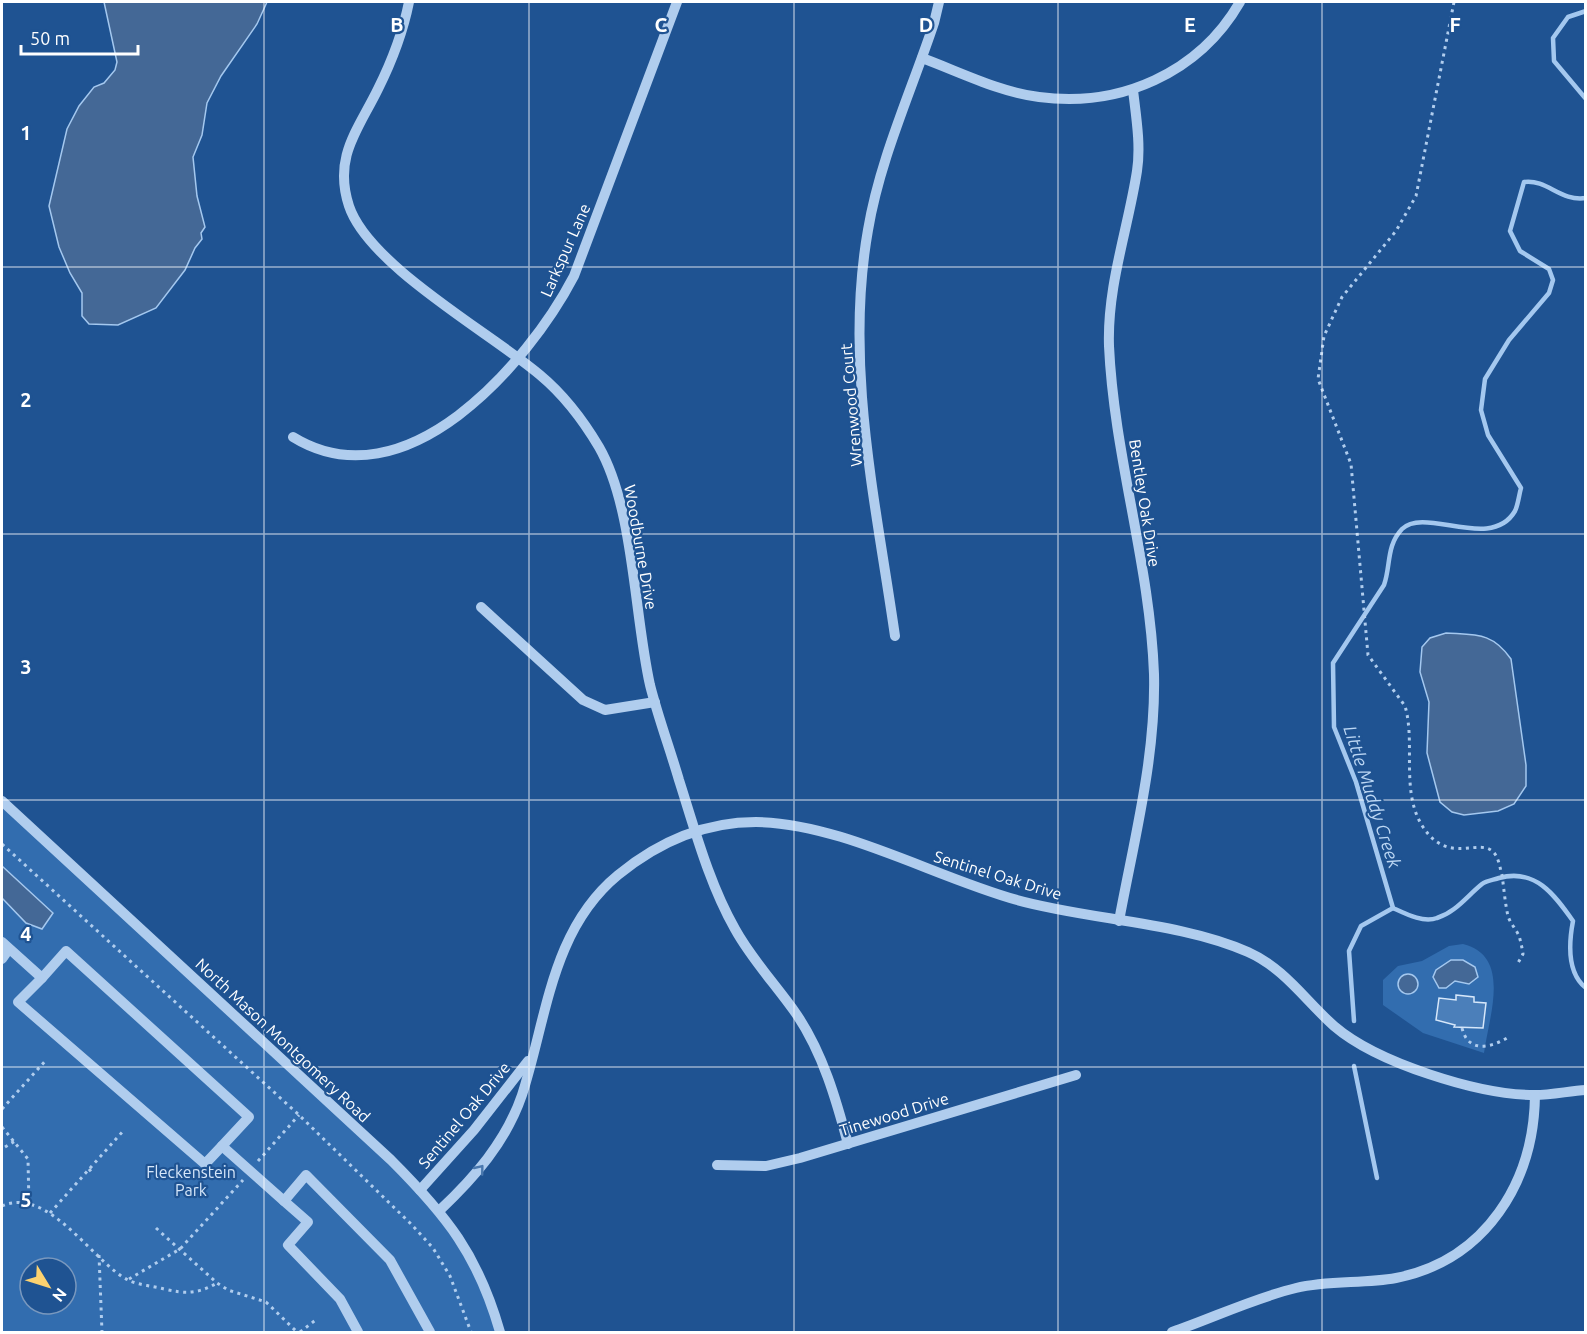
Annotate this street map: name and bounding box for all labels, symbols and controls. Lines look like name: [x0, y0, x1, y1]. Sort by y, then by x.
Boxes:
text: B: [390, 13, 404, 36]
text: C: [655, 13, 668, 36]
text: D: [919, 13, 933, 36]
text: E: [1184, 13, 1196, 36]
text: F: [1449, 13, 1461, 36]
scale bar: [21, 18, 138, 56]
text: 50 m: [30, 28, 70, 48]
text: 1: [20, 121, 32, 144]
street label: Larkspur Lane: [536, 201, 594, 299]
street label: Wrenwood Court: [837, 342, 865, 467]
text: 2: [20, 388, 32, 411]
street label: Bentley Oak Drive: [1126, 438, 1164, 568]
street label: Woodburne Drive: [621, 483, 661, 611]
text: 3: [20, 655, 32, 678]
water label: Little Muddy Creek: [1340, 723, 1406, 871]
street label: Sentinel Oak Drive: [932, 847, 1064, 903]
text: 4: [20, 922, 32, 945]
street label: North Mason Montgomery Road: [192, 954, 374, 1126]
street label: Sentinel Oak Drive: [415, 1058, 513, 1172]
street label: Tinewood Drive: [837, 1089, 951, 1139]
park label: Fleckenstein Park: [146, 1163, 236, 1199]
one-way arrow: [473, 1165, 484, 1176]
text: 5: [20, 1188, 32, 1211]
north arrow: [18, 1256, 78, 1316]
text: N: [49, 1285, 71, 1305]

